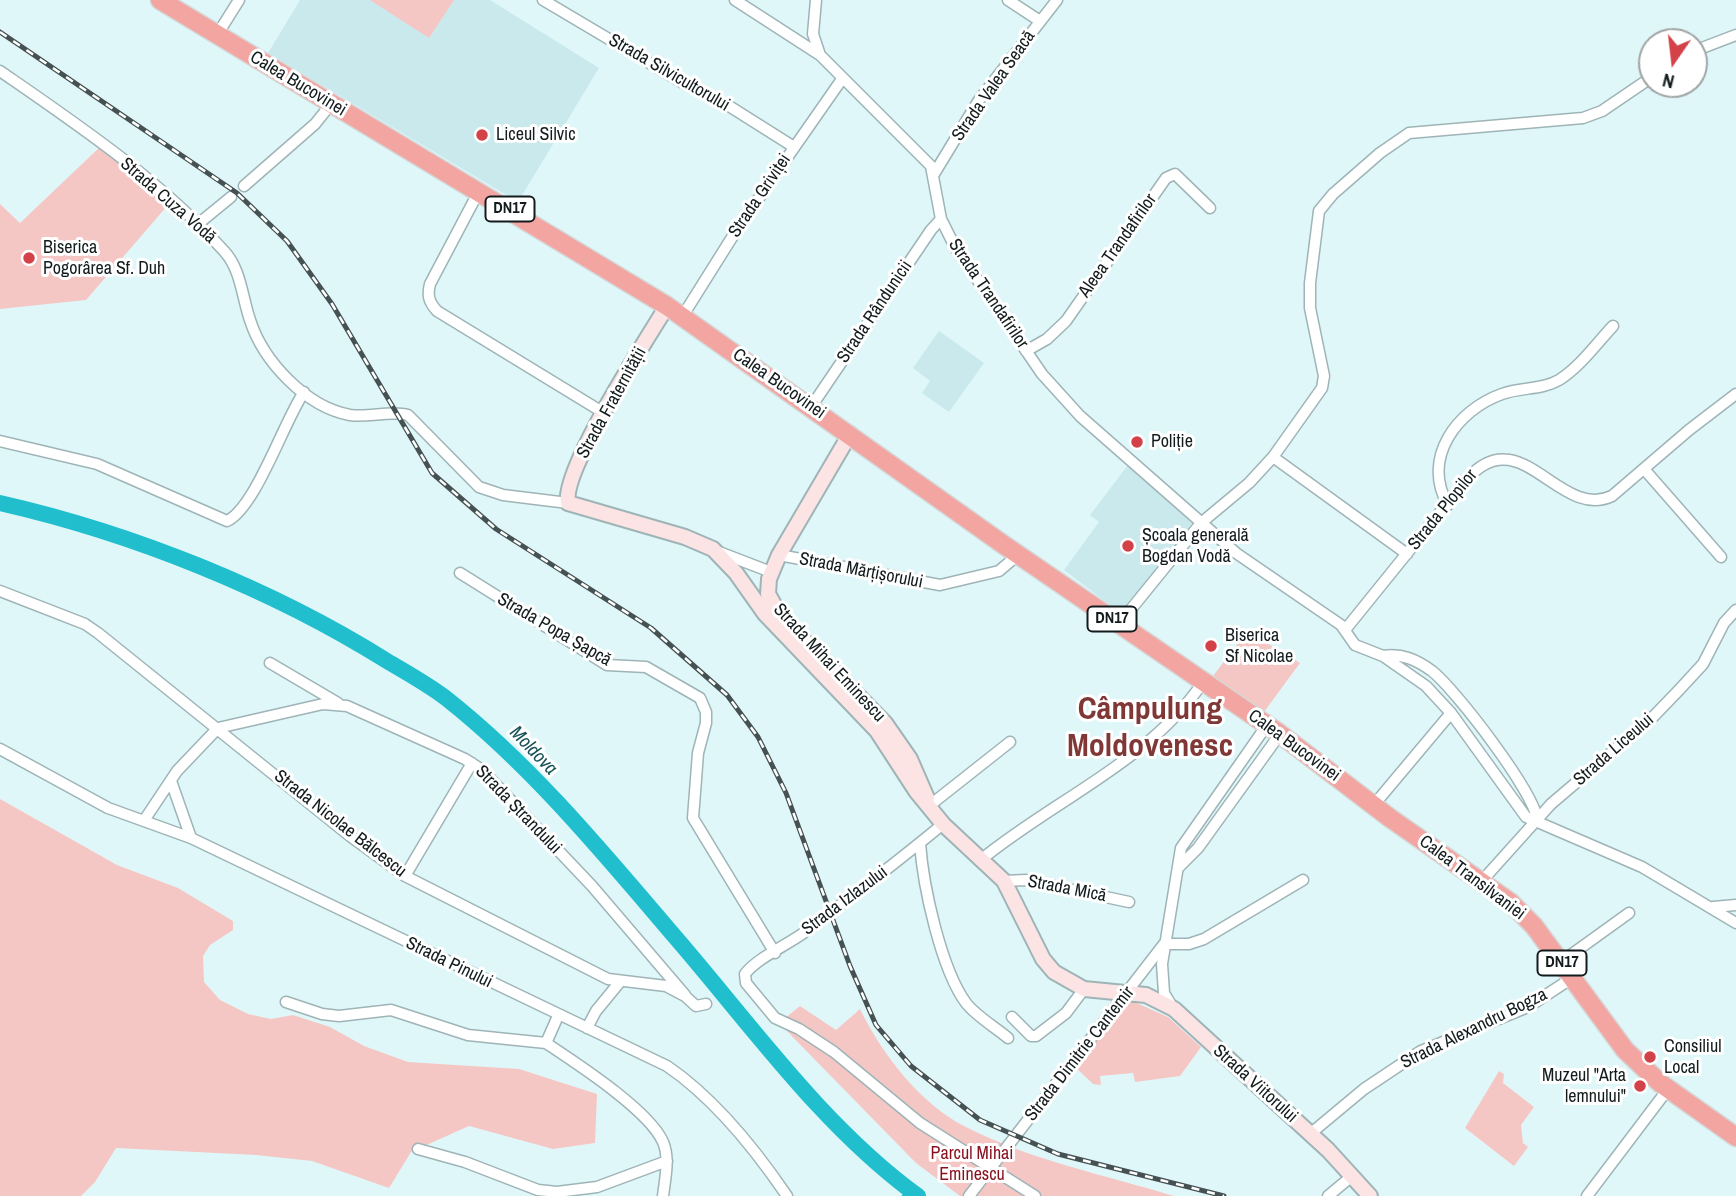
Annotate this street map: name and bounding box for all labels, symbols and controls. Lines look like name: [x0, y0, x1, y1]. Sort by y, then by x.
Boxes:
street label: Strada Valea Seacă: [948, 26, 1040, 146]
north arrow: [1638, 28, 1708, 98]
street label: Strada Silvicultorului: [605, 30, 733, 116]
street label: Calea Bucovinei: [246, 47, 350, 121]
text: N: [1660, 67, 1677, 95]
place label: Liceul Silvic: [496, 124, 576, 146]
marker: Liceul Silvic: [474, 127, 490, 143]
street label: Strada Griviței: [724, 150, 796, 242]
street label: Strada Cuza Vodă: [116, 154, 220, 248]
street label: Aleea Trandafirilor: [1074, 190, 1162, 302]
road number: DN17: [486, 196, 534, 222]
street label: Strada Trandafirilor: [943, 235, 1033, 353]
place label: Biserica Pogorârea Sf. Duh: [43, 237, 165, 280]
marker: Biserica Pogorârea Sf. Duh: [21, 250, 37, 266]
street label: Strada Rândunicii: [833, 257, 917, 367]
street label: Strada Fraternității: [573, 344, 651, 462]
street label: Calea Bucovinei: [728, 344, 830, 424]
place label: Poliție: [1151, 431, 1193, 453]
marker: Poliție: [1129, 434, 1145, 450]
street label: Strada Plopilor: [1404, 465, 1482, 555]
place label: Școala generală Bogdan Vodă: [1142, 525, 1249, 568]
marker: Școala generală Bogdan Vodă: [1120, 538, 1136, 554]
street label: Strada Mărțișorului: [797, 548, 925, 594]
street label: Strada Popa Șapcă: [493, 589, 615, 671]
street label: Strada Mihai Eminescu: [769, 599, 889, 727]
road number: DN17: [1088, 606, 1136, 632]
place label: Biserica Sf Nicolae: [1225, 625, 1293, 668]
marker: Biserica Sf Nicolae: [1203, 638, 1219, 654]
district label: Câmpulung Moldovenesc: [1067, 691, 1233, 766]
street label: Calea Bucovinei: [1244, 705, 1344, 787]
street label: Strada Liceului: [1569, 709, 1659, 791]
water label: Moldova: [504, 722, 562, 780]
street label: Strada Ștrandului: [470, 761, 566, 859]
street label: Strada Nicolae Bălcescu: [270, 766, 410, 882]
street label: Calea Transilvaniei: [1415, 831, 1529, 925]
street label: Strada Izlazului: [798, 862, 892, 940]
street label: Strada Mică: [1026, 871, 1108, 907]
street label: Strada Pinului: [402, 933, 496, 993]
road number: DN17: [1538, 951, 1586, 976]
street label: Strada Dimitrie Cantemir: [1021, 982, 1139, 1126]
street label: Strada Alexandru Bogza: [1397, 984, 1551, 1074]
place label: Consiliul Local: [1664, 1036, 1721, 1078]
street label: Strada Viitorului: [1208, 1040, 1302, 1128]
marker: Consiliul Local: [1642, 1049, 1658, 1065]
place label: Muzeul "Arta lemnului": [1542, 1065, 1626, 1108]
marker: Muzeul "Arta lemnului": [1632, 1078, 1648, 1094]
park label: Parcul Mihai Eminescu: [931, 1143, 1013, 1186]

